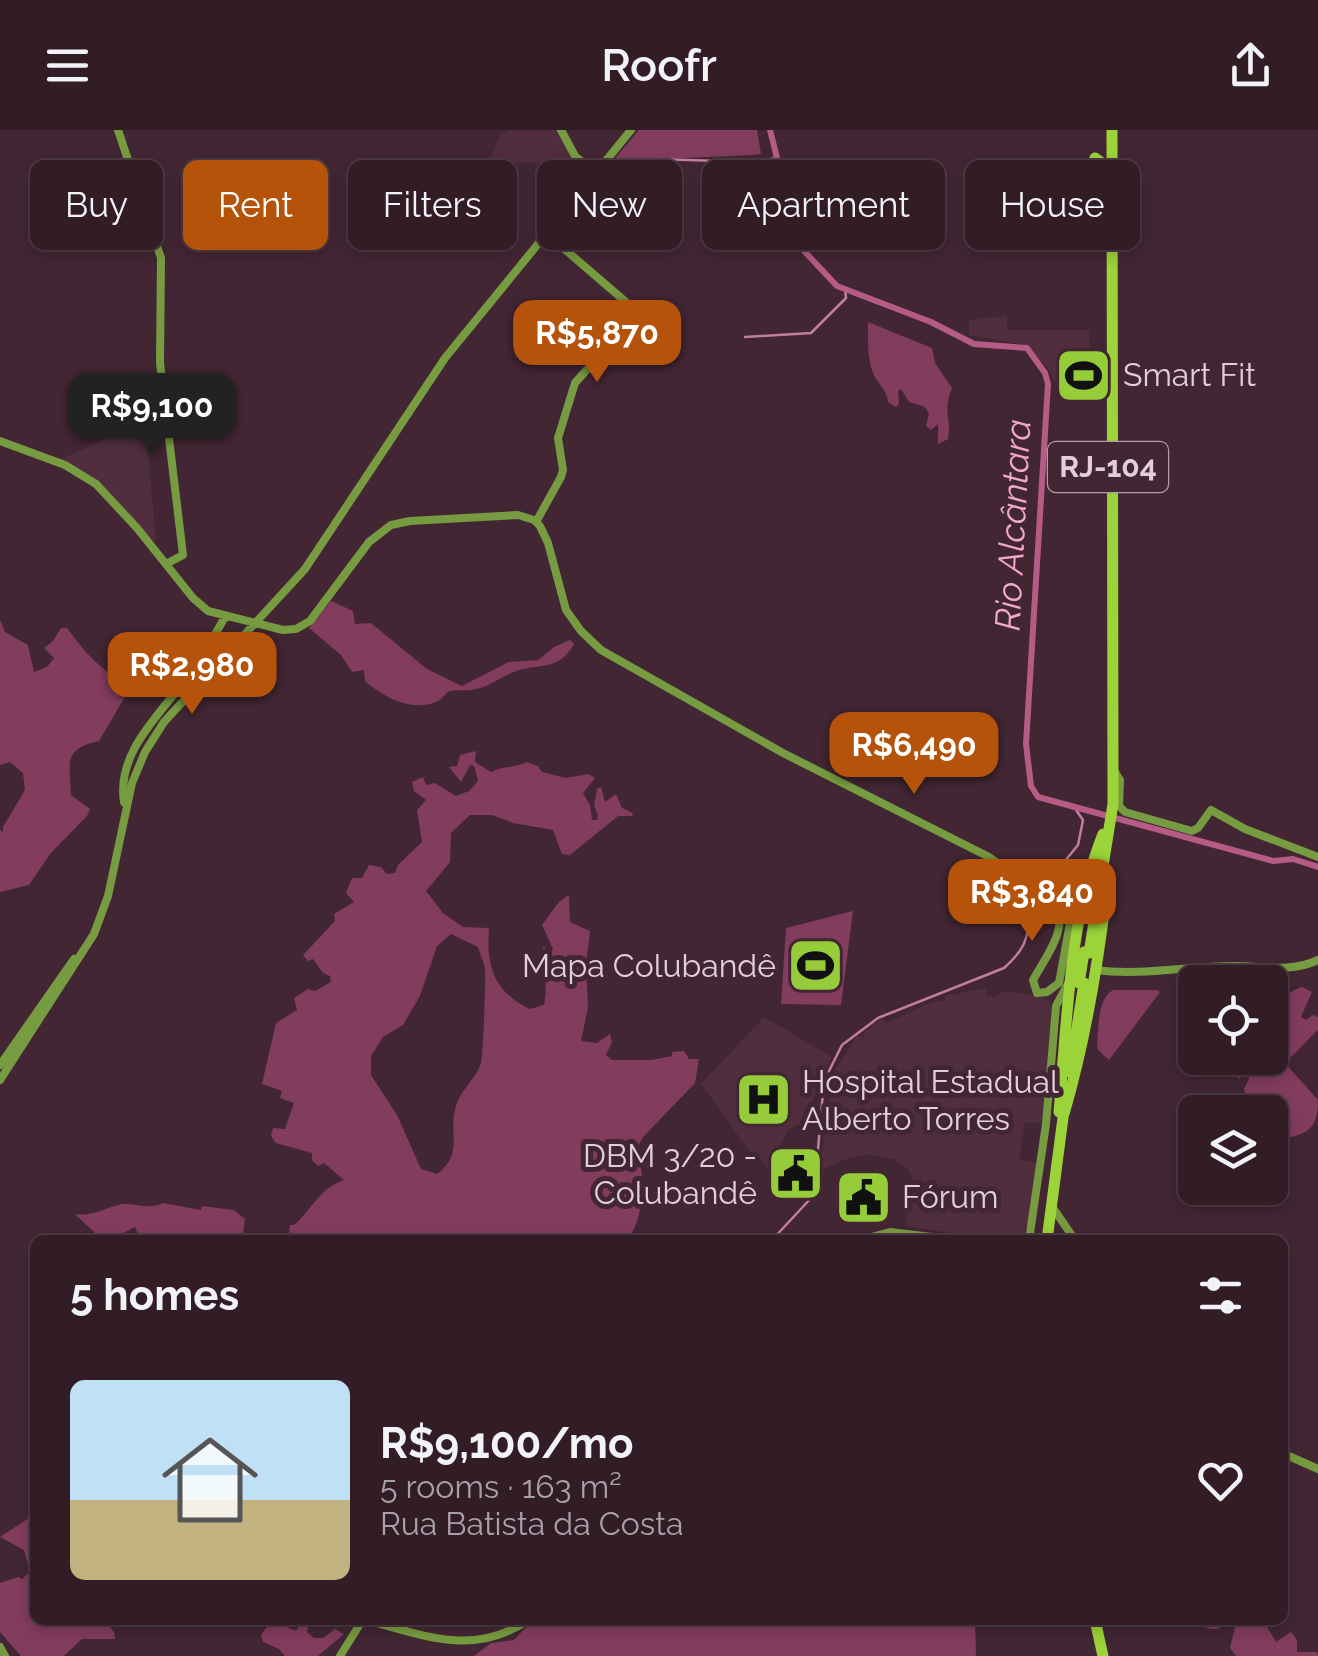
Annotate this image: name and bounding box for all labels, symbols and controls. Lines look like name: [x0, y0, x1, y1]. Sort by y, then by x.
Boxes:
icon: menu: [40, 38, 95, 93]
icon: share: [1223, 38, 1278, 93]
text: Roofr: [601, 39, 717, 92]
chip: Buy: [30, 160, 163, 250]
chip: Rent: [183, 160, 328, 250]
chip: Filters: [348, 160, 517, 250]
chip: New: [537, 160, 682, 250]
chip: Apartment: [702, 160, 945, 250]
chip: House: [965, 160, 1140, 250]
pin: R$5,870: [505, 300, 689, 385]
text: R$5,870: [535, 314, 659, 351]
sports icon: Smart Fit: [1054, 345, 1114, 405]
place label: Smart Fit: [1123, 356, 1256, 393]
pin: R$9,100: [60, 373, 244, 458]
text: R$9,100: [91, 387, 213, 424]
water label: Rio Alcântara: [986, 418, 1039, 632]
road number: RJ-104: [1048, 442, 1168, 492]
pin: R$2,980: [100, 632, 284, 717]
text: R$2,980: [130, 646, 254, 683]
pin: R$6,490: [822, 712, 1006, 797]
text: R$6,490: [851, 726, 977, 763]
pin: R$3,840: [940, 859, 1124, 944]
text: R$3,840: [970, 873, 1094, 910]
sports icon: Mapa Colubandê: [785, 936, 845, 996]
place label: Mapa Colubandê: [522, 947, 776, 984]
map controls: [1178, 965, 1288, 1205]
button: locate: [1178, 965, 1288, 1075]
place label: Hospital Estadual Alberto Torres: [802, 1063, 1059, 1137]
hospital icon: Hospital Estadual Alberto Torres: [733, 1070, 793, 1130]
button: layers: [1178, 1095, 1288, 1205]
place label: DBM 3/20 - Colubandê: [583, 1137, 757, 1211]
public building icon: DBM 3/20 - Colubandê: [766, 1144, 826, 1204]
public building icon: Fórum: [833, 1167, 893, 1227]
place label: Fórum: [902, 1178, 999, 1215]
icon: filters: [1193, 1268, 1248, 1323]
text: 5 homes: [70, 1271, 239, 1320]
text: R$9,100/mo: [380, 1419, 633, 1468]
icon: home: [150, 1420, 270, 1540]
icon: heart: [1193, 1453, 1248, 1508]
text: 5 rooms · 163 m²: [380, 1468, 622, 1505]
text: Rua Batista da Costa: [380, 1505, 683, 1542]

